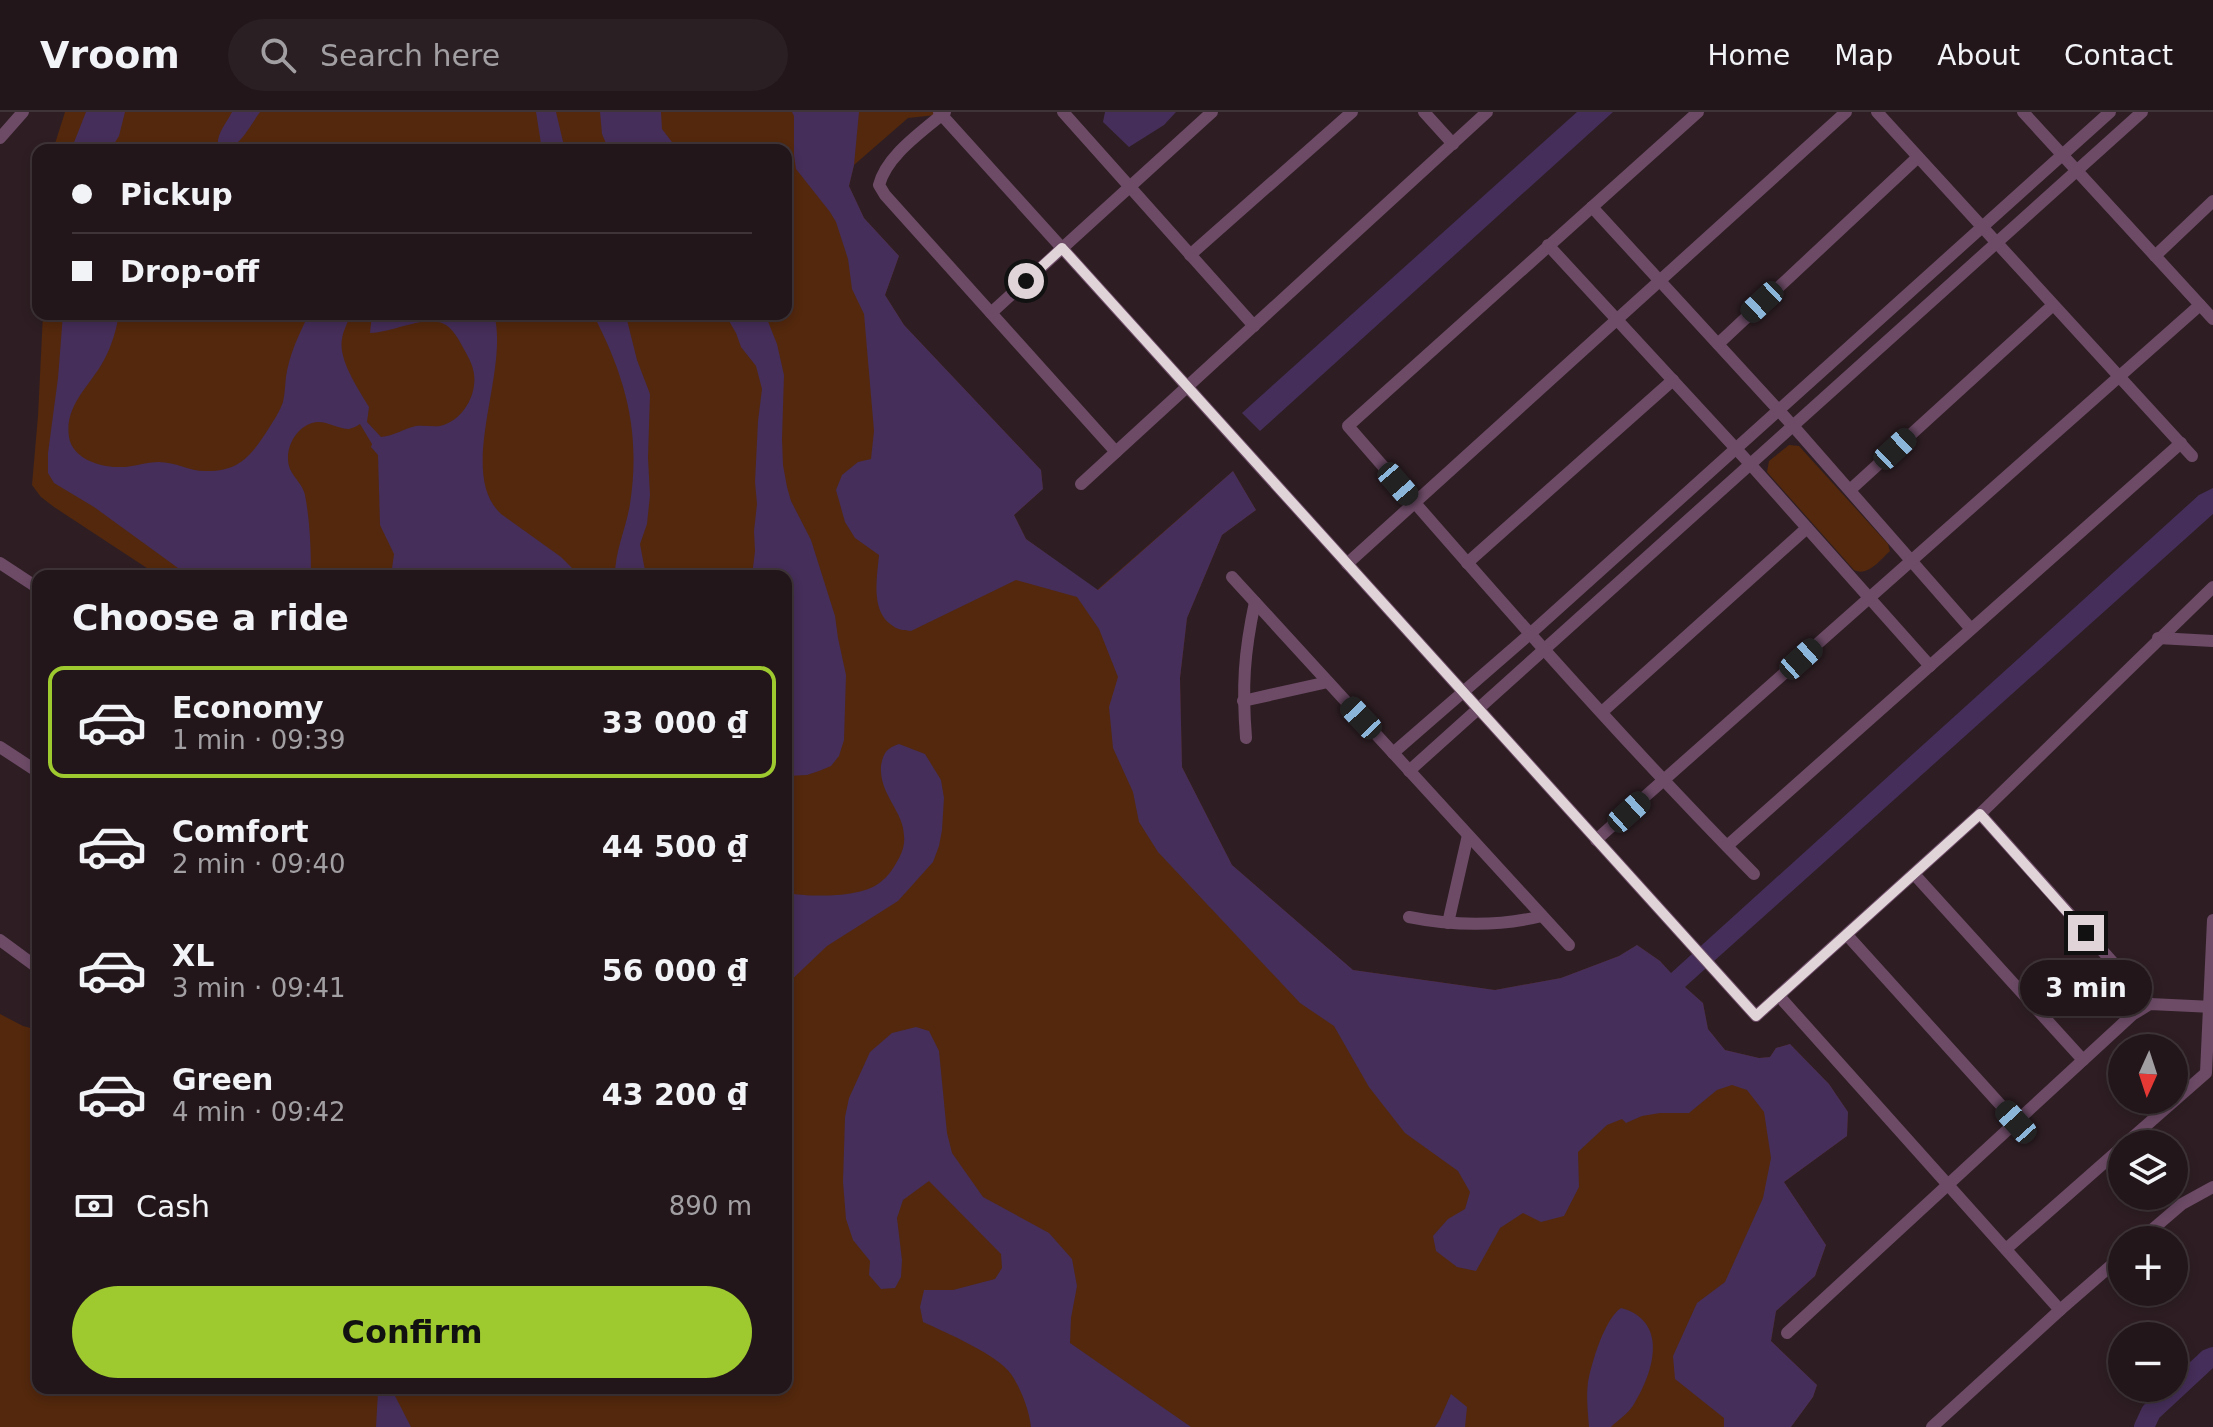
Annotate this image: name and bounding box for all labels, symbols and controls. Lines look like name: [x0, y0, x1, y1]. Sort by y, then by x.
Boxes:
search box: [228, 19, 788, 91]
text: Vroom: [40, 33, 180, 77]
icon: search: [256, 33, 300, 77]
text: Search here: [320, 38, 500, 73]
text: Home: [1707, 39, 1790, 72]
text: Map: [1834, 39, 1893, 72]
text: About: [1937, 39, 2020, 72]
text: Contact: [2064, 39, 2173, 72]
text: Pickup: [120, 177, 233, 212]
text: Drop-off: [120, 254, 259, 289]
route start: [1008, 263, 1044, 299]
car: [1736, 277, 1788, 327]
car: [1869, 424, 1921, 474]
car: [1373, 458, 1423, 510]
text: Choose a ride: [72, 597, 349, 638]
car: [1775, 634, 1827, 684]
icon: car: [76, 686, 148, 758]
text: Economy: [172, 690, 324, 725]
car: [1336, 692, 1386, 744]
text: 33 000 ₫: [602, 705, 748, 740]
text: 1 min · 09:39: [172, 725, 346, 755]
car: [1603, 787, 1655, 837]
icon: car: [76, 810, 148, 882]
text: Comfort: [172, 814, 309, 849]
text: 44 500 ₫: [602, 829, 748, 864]
text: 2 min · 09:40: [172, 849, 346, 879]
route end: [2068, 915, 2104, 951]
icon: car: [76, 934, 148, 1006]
text: XL: [172, 938, 214, 973]
text: 56 000 ₫: [602, 953, 748, 988]
callout: 3 min: [2020, 961, 2152, 1017]
text: 3 min · 09:41: [172, 973, 346, 1003]
text: 3 min: [2045, 973, 2127, 1003]
north arrow: [2108, 1034, 2188, 1114]
map controls: [2108, 1034, 2188, 1402]
icon: car: [76, 1058, 148, 1130]
text: Green: [172, 1062, 273, 1097]
text: 43 200 ₫: [602, 1077, 748, 1112]
car: [1991, 1096, 2041, 1148]
text: 4 min · 09:42: [172, 1097, 346, 1127]
button: layers: [2108, 1130, 2188, 1210]
icon: cash: [72, 1184, 116, 1228]
text: Cash: [136, 1189, 210, 1224]
text: 890 m: [669, 1191, 752, 1221]
button: +: [2108, 1226, 2188, 1306]
button: Confirm: [72, 1286, 752, 1378]
button: −: [2108, 1322, 2188, 1402]

